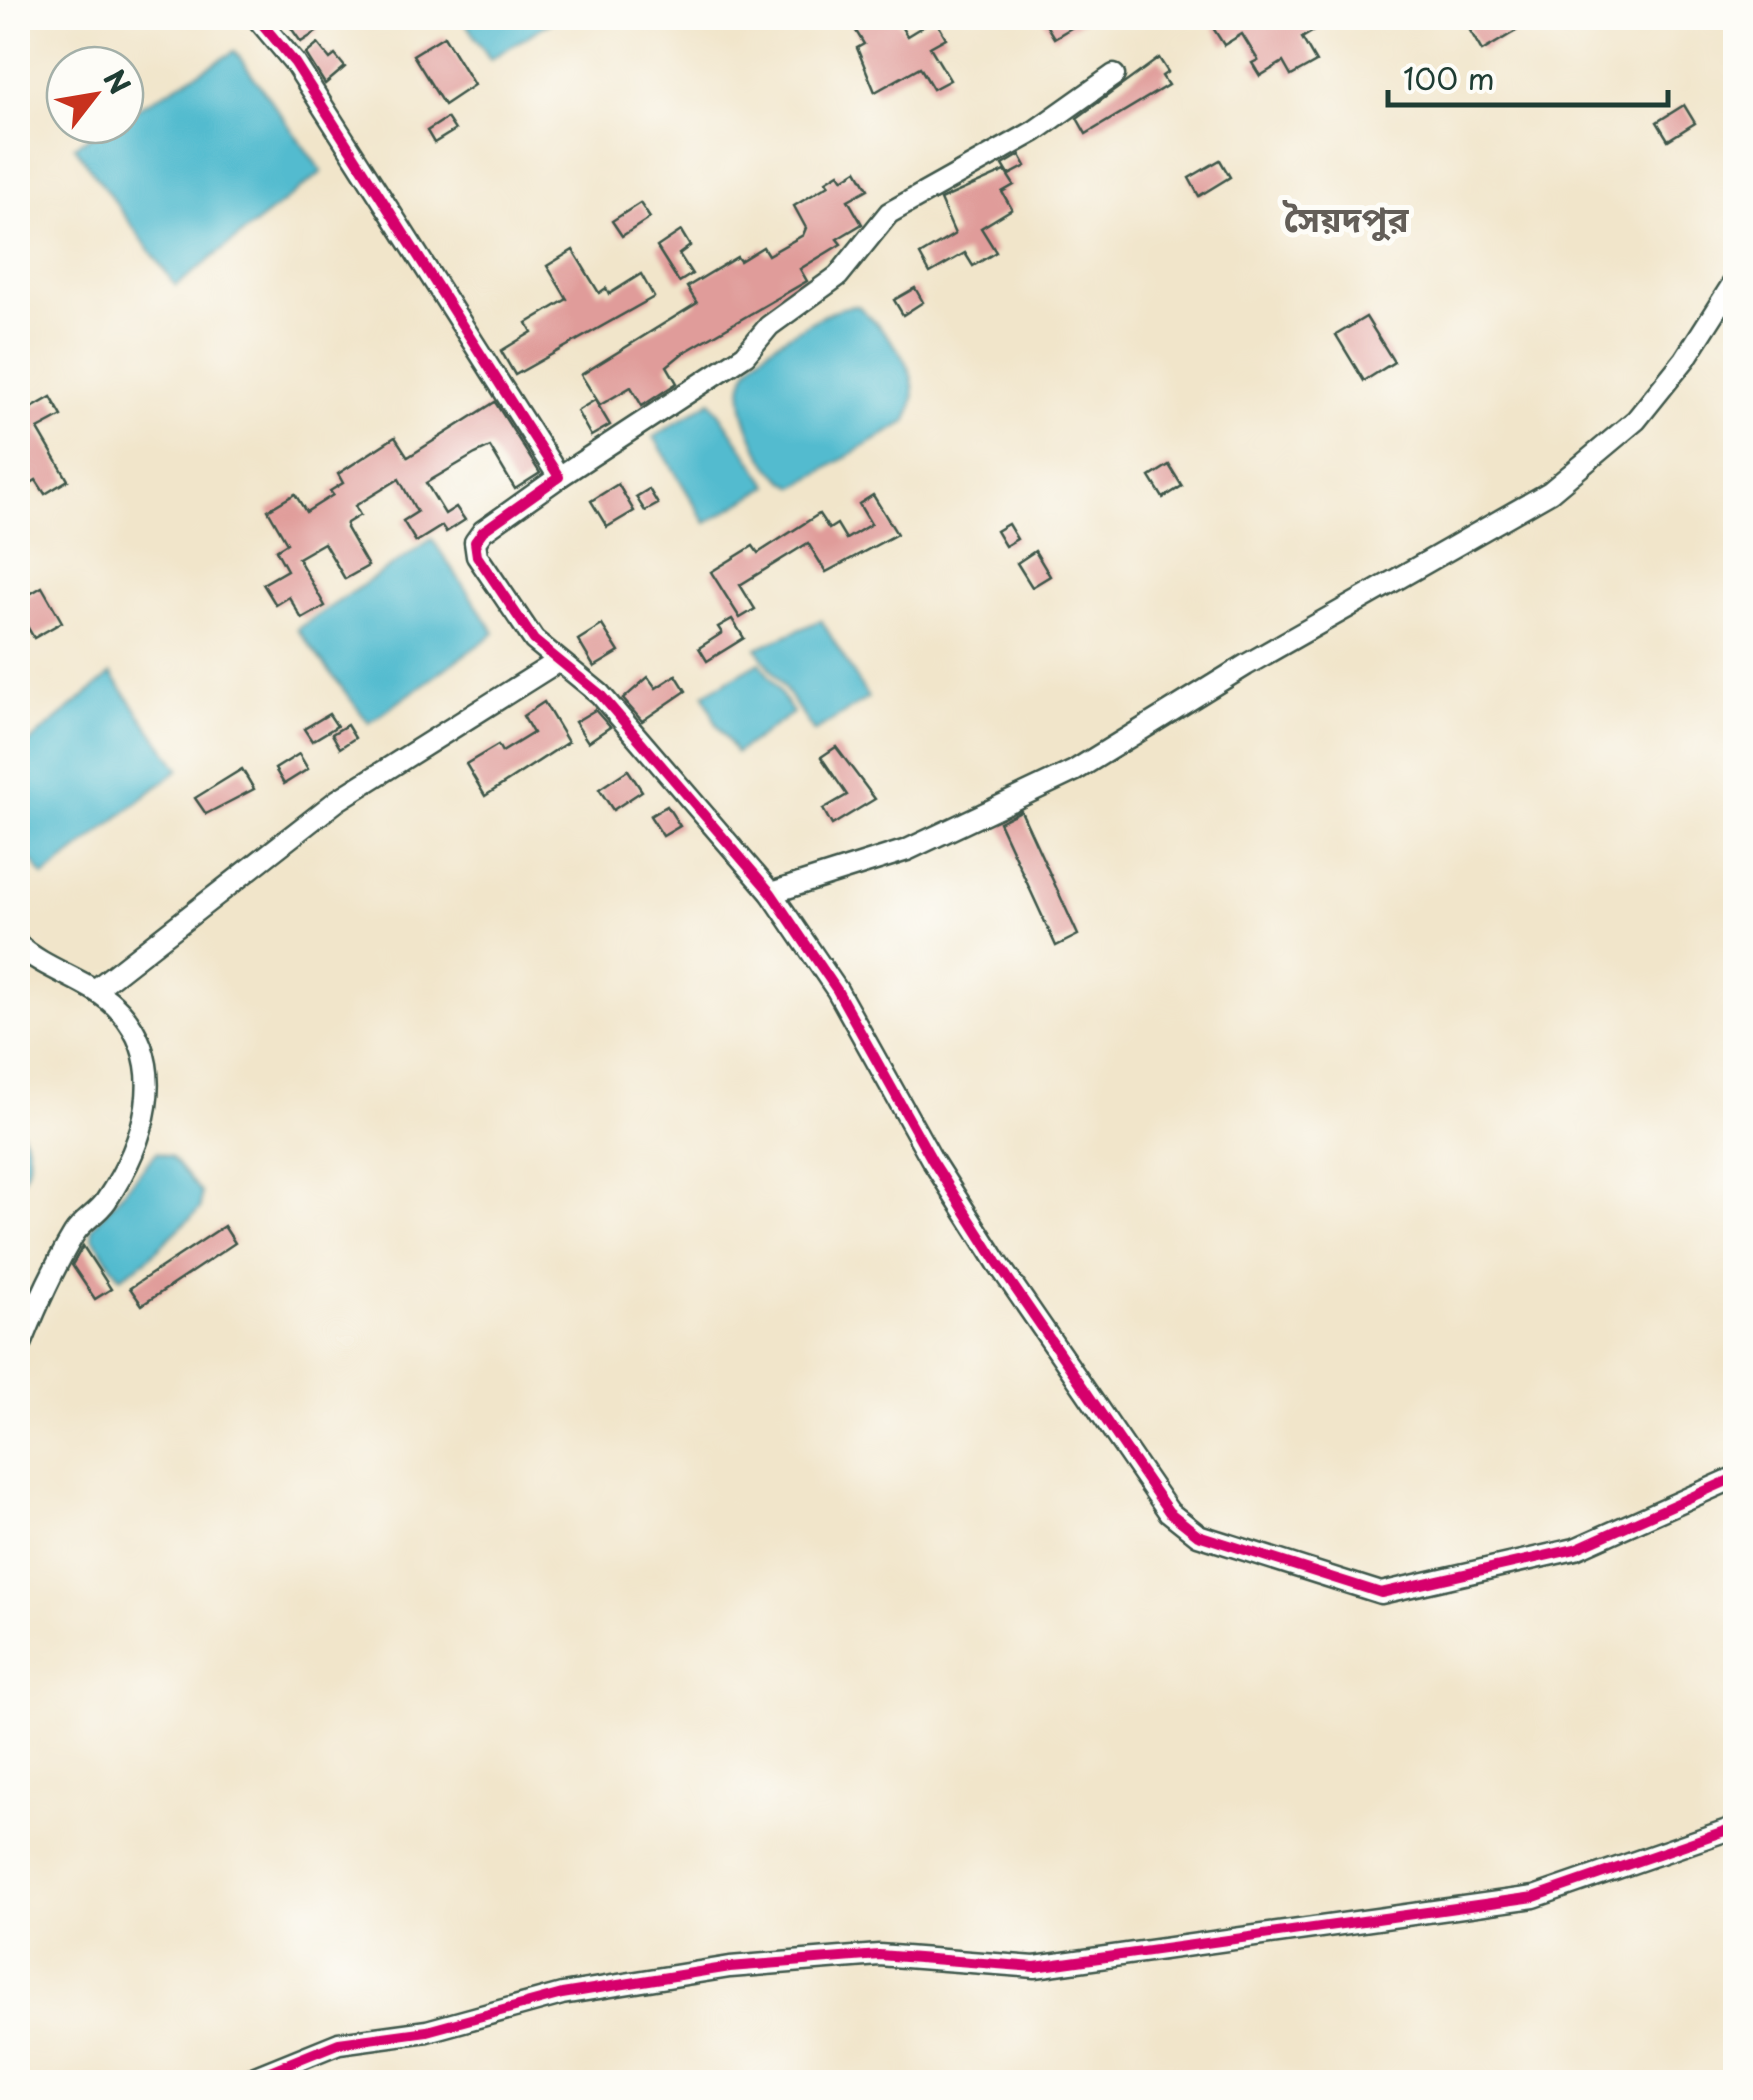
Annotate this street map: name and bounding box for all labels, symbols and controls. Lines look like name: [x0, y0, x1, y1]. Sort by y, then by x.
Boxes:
north arrow: [45, 45, 145, 145]
scale bar: [1388, 45, 1668, 107]
text: 100 m: [1403, 55, 1495, 100]
text: N: [94, 61, 142, 102]
district label: সৈয়দপুর: [1282, 191, 1409, 244]

